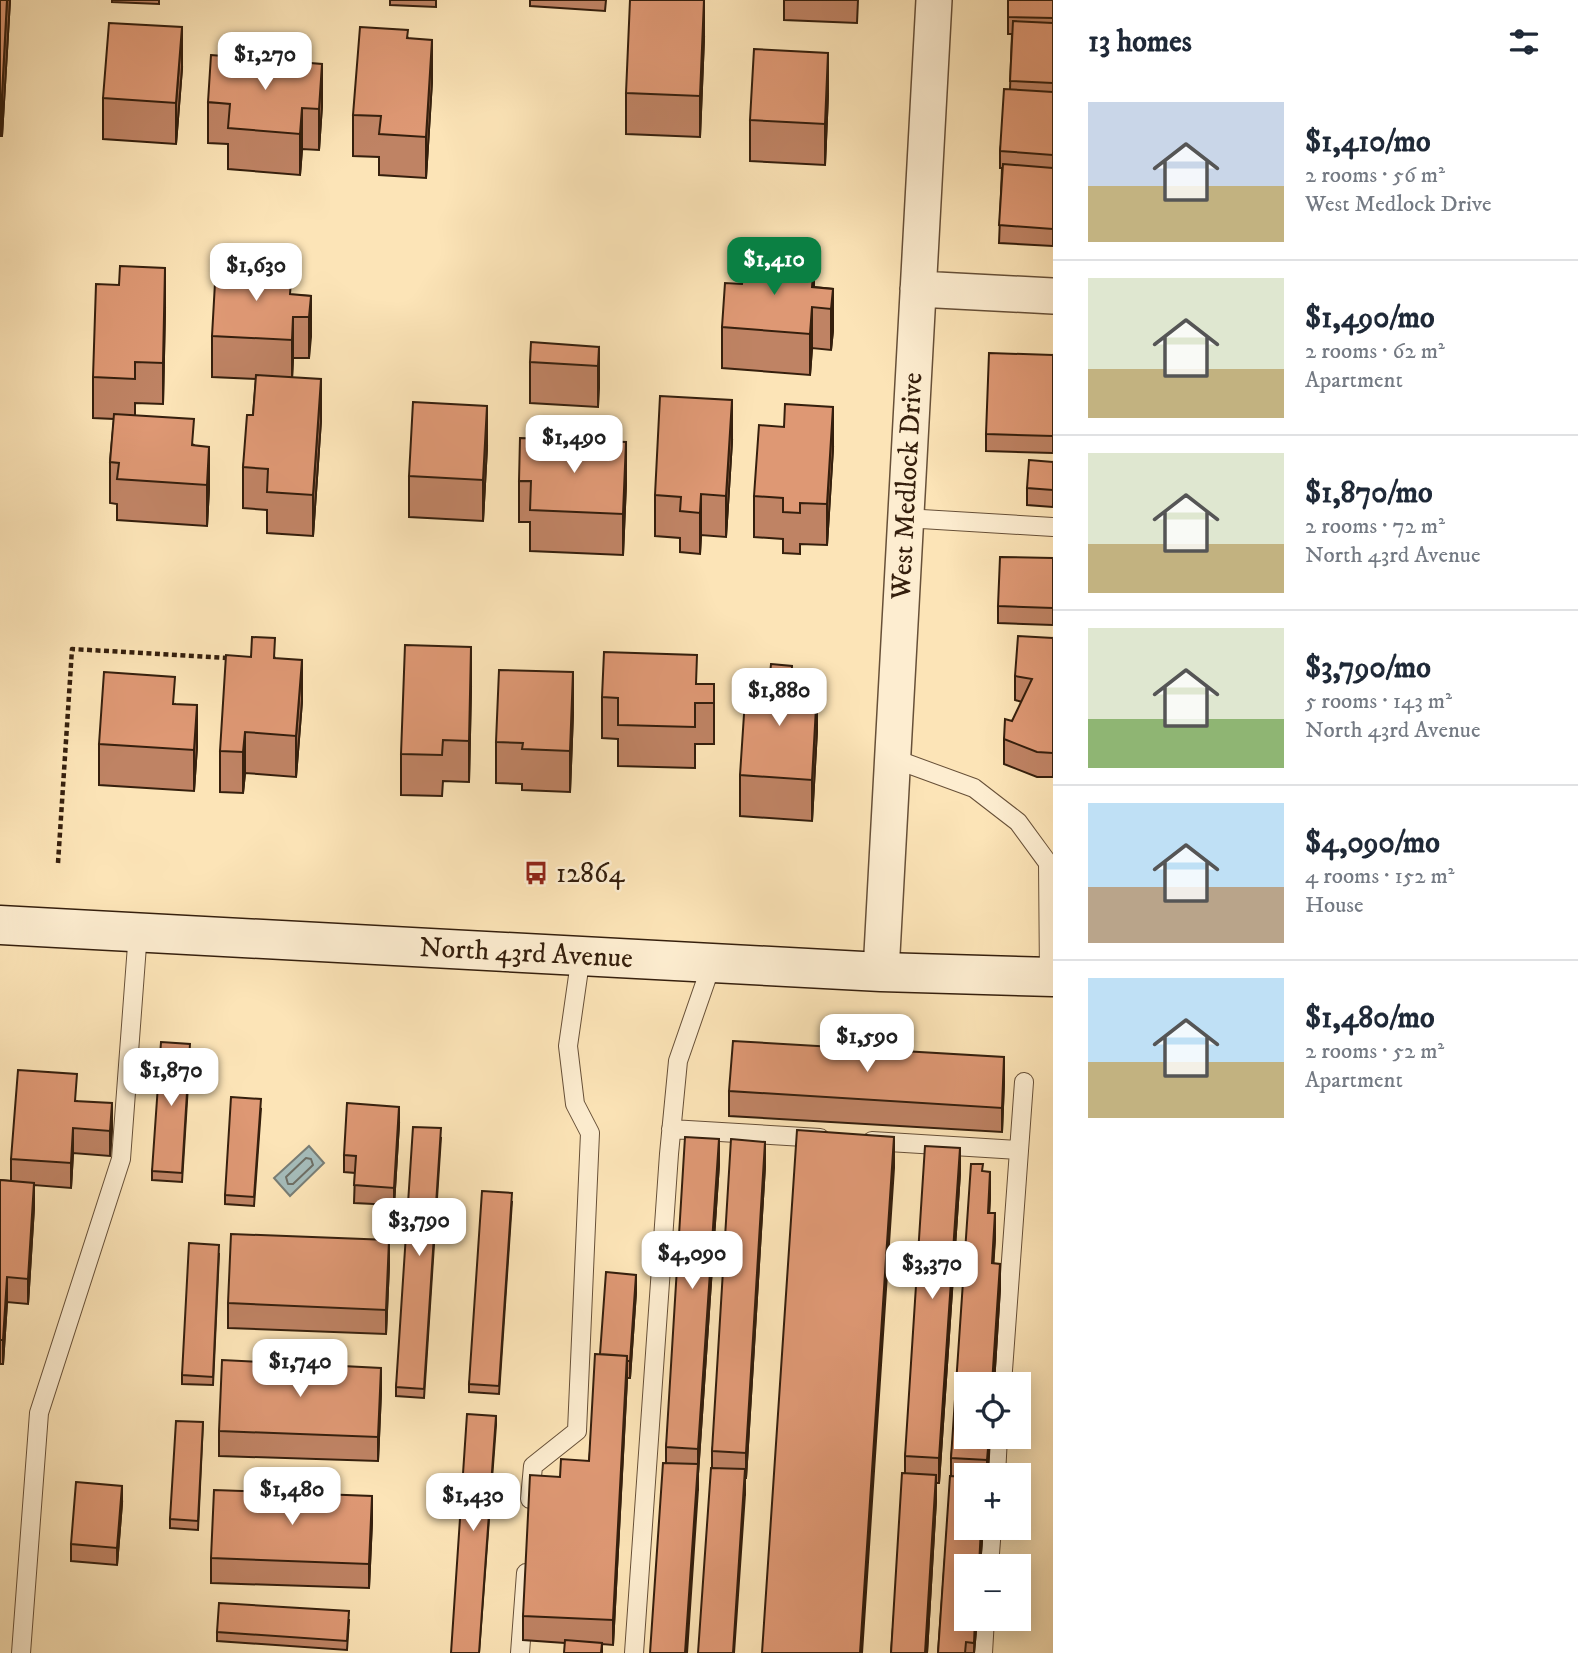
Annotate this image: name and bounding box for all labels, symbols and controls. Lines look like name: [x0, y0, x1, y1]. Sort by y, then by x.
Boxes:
icon: filters: [1505, 23, 1543, 61]
text: 13 homes: [1088, 24, 1192, 61]
pin: $1,270: [208, 32, 322, 92]
text: $1,270: [234, 40, 296, 69]
text: $1,410/mo: [1305, 124, 1431, 161]
icon: home: [1144, 130, 1228, 214]
text: 2 rooms · 56 m²: [1305, 161, 1445, 190]
text: West Medlock Drive: [1305, 190, 1492, 219]
pin: $1,410: [717, 238, 831, 297]
pin: $1,630: [199, 244, 313, 303]
text: $1,410: [743, 245, 805, 274]
text: $1,630: [226, 251, 286, 280]
text: $1,490/mo: [1305, 300, 1435, 337]
icon: home: [1144, 306, 1228, 390]
text: 2 rooms · 62 m²: [1305, 337, 1445, 366]
text: Apartment: [1305, 366, 1403, 395]
street label: West Medlock Drive: [884, 372, 930, 601]
pin: $1,490: [517, 416, 631, 475]
text: $1,490: [542, 423, 606, 452]
text: $1,870/mo: [1305, 475, 1433, 512]
icon: home: [1144, 481, 1228, 565]
text: 2 rooms · 72 m²: [1305, 512, 1445, 541]
text: North 43rd Avenue: [1305, 541, 1480, 570]
text: $3,790/mo: [1305, 650, 1431, 687]
icon: home: [1144, 656, 1228, 740]
pin: $1,880: [722, 668, 836, 728]
text: $1,880: [748, 676, 810, 705]
text: 5 rooms · 143 m²: [1305, 687, 1452, 716]
text: North 43rd Avenue: [1305, 716, 1480, 745]
text: $4,090/mo: [1305, 825, 1440, 862]
icon: home: [1144, 831, 1228, 915]
place label: 12864: [556, 856, 626, 891]
bus stop icon: 12864: [522, 859, 550, 887]
text: 4 rooms · 152 m²: [1305, 862, 1454, 891]
text: House: [1305, 891, 1363, 920]
street label: North 43rd Avenue: [418, 930, 634, 976]
text: $1,480/mo: [1305, 1000, 1435, 1037]
icon: home: [1144, 1006, 1228, 1090]
pin: $1,590: [810, 1014, 924, 1074]
text: $1,590: [836, 1022, 898, 1051]
text: 2 rooms · 52 m²: [1305, 1037, 1444, 1066]
pin: $1,870: [114, 1048, 228, 1108]
text: $1,870: [139, 1056, 203, 1085]
text: Apartment: [1305, 1066, 1403, 1095]
pin: $3,790: [362, 1198, 476, 1258]
text: $3,790: [388, 1206, 450, 1235]
pin: $4,090: [635, 1232, 749, 1291]
text: $4,090: [658, 1239, 726, 1268]
pin: $3,370: [875, 1242, 989, 1301]
text: $3,370: [902, 1249, 962, 1278]
pin: $1,740: [243, 1340, 357, 1399]
text: $1,740: [268, 1347, 332, 1376]
map controls: [954, 1372, 1031, 1631]
button: locate: [954, 1372, 1031, 1449]
button: +: [954, 1463, 1031, 1540]
pin: $1,480: [235, 1468, 349, 1527]
pin: $1,430: [416, 1474, 530, 1533]
text: $1,480: [260, 1475, 324, 1504]
text: $1,430: [442, 1481, 504, 1510]
button: −: [954, 1554, 1031, 1631]

